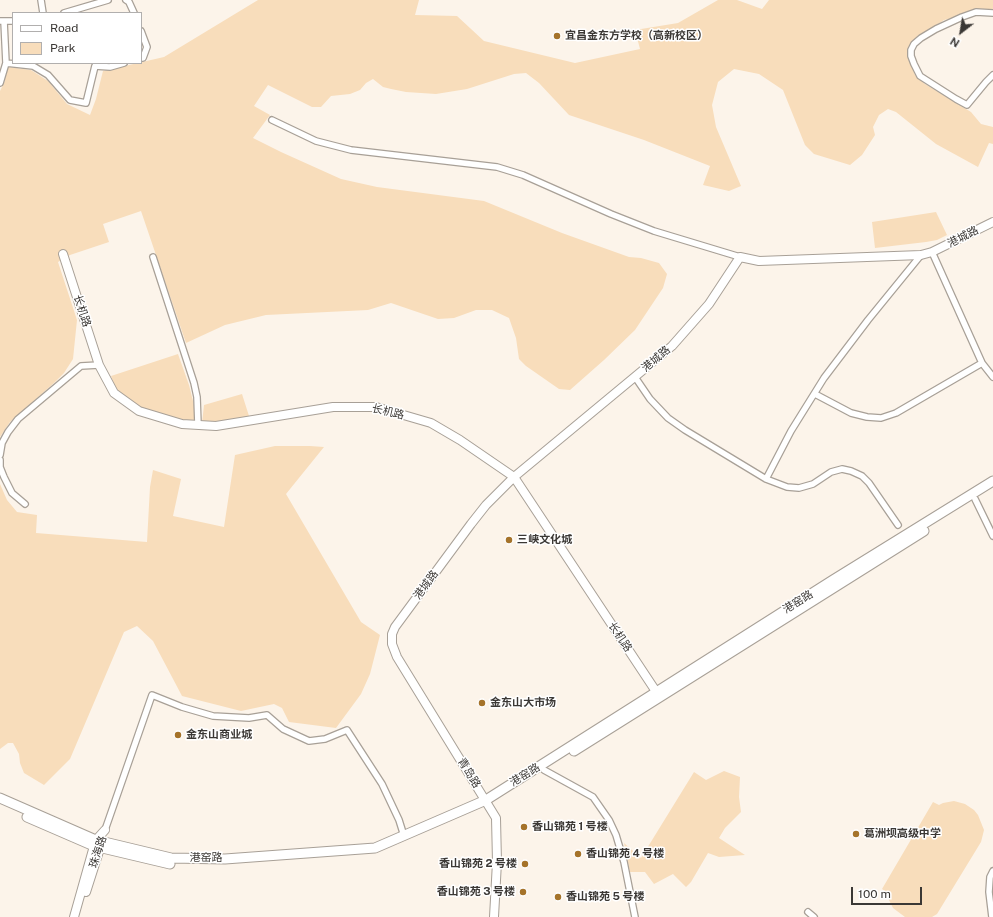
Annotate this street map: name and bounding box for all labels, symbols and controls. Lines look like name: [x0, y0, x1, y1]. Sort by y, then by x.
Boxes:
legend: [12, 12, 142, 64]
north arrow: [941, 12, 981, 52]
text: Road: [50, 21, 78, 35]
place label: 宜昌金东方学校（高新校区）: [565, 29, 708, 43]
marker: 宜昌金东方学校（高新校区）: [552, 31, 562, 41]
text: N: [948, 35, 962, 50]
text: Park: [50, 41, 76, 55]
street label: 港城路: [945, 224, 981, 250]
street label: 长机路: [71, 293, 93, 329]
street label: 港城路: [639, 343, 673, 375]
street label: 长机路: [370, 402, 406, 422]
place label: 三峡文化城: [517, 533, 572, 547]
marker: 三峡文化城: [504, 535, 514, 545]
street label: 港城路: [411, 568, 441, 602]
street label: 港窑路: [781, 588, 815, 616]
street label: 长机路: [605, 620, 635, 654]
place label: 金东山大市场: [490, 696, 556, 710]
marker: 金东山大市场: [477, 698, 487, 708]
place label: 金东山商业城: [186, 728, 252, 742]
marker: 金东山商业城: [173, 730, 183, 740]
street label: 青岛路: [455, 756, 483, 790]
street label: 港窑路: [508, 761, 542, 789]
place label: 香山锦苑 1 号楼: [532, 820, 608, 834]
marker: 香山锦苑 1 号楼: [519, 822, 529, 832]
place label: 葛洲坝高级中学: [864, 827, 941, 841]
marker: 葛洲坝高级中学: [851, 829, 861, 839]
street label: 珠海路: [87, 834, 109, 870]
place label: 香山锦苑 4 号楼: [586, 847, 664, 861]
marker: 香山锦苑 4 号楼: [573, 849, 583, 859]
street label: 港窑路: [190, 851, 222, 865]
place label: 香山锦苑 2 号楼: [439, 857, 517, 871]
marker: 香山锦苑 2 号楼: [520, 859, 530, 869]
scale bar: [853, 879, 924, 905]
place label: 香山锦苑 3 号楼: [437, 885, 515, 899]
marker: 香山锦苑 3 号楼: [518, 887, 528, 897]
text: 100 m: [858, 887, 891, 901]
place label: 香山锦苑 5 号楼: [566, 890, 644, 904]
marker: 香山锦苑 5 号楼: [553, 892, 563, 902]

